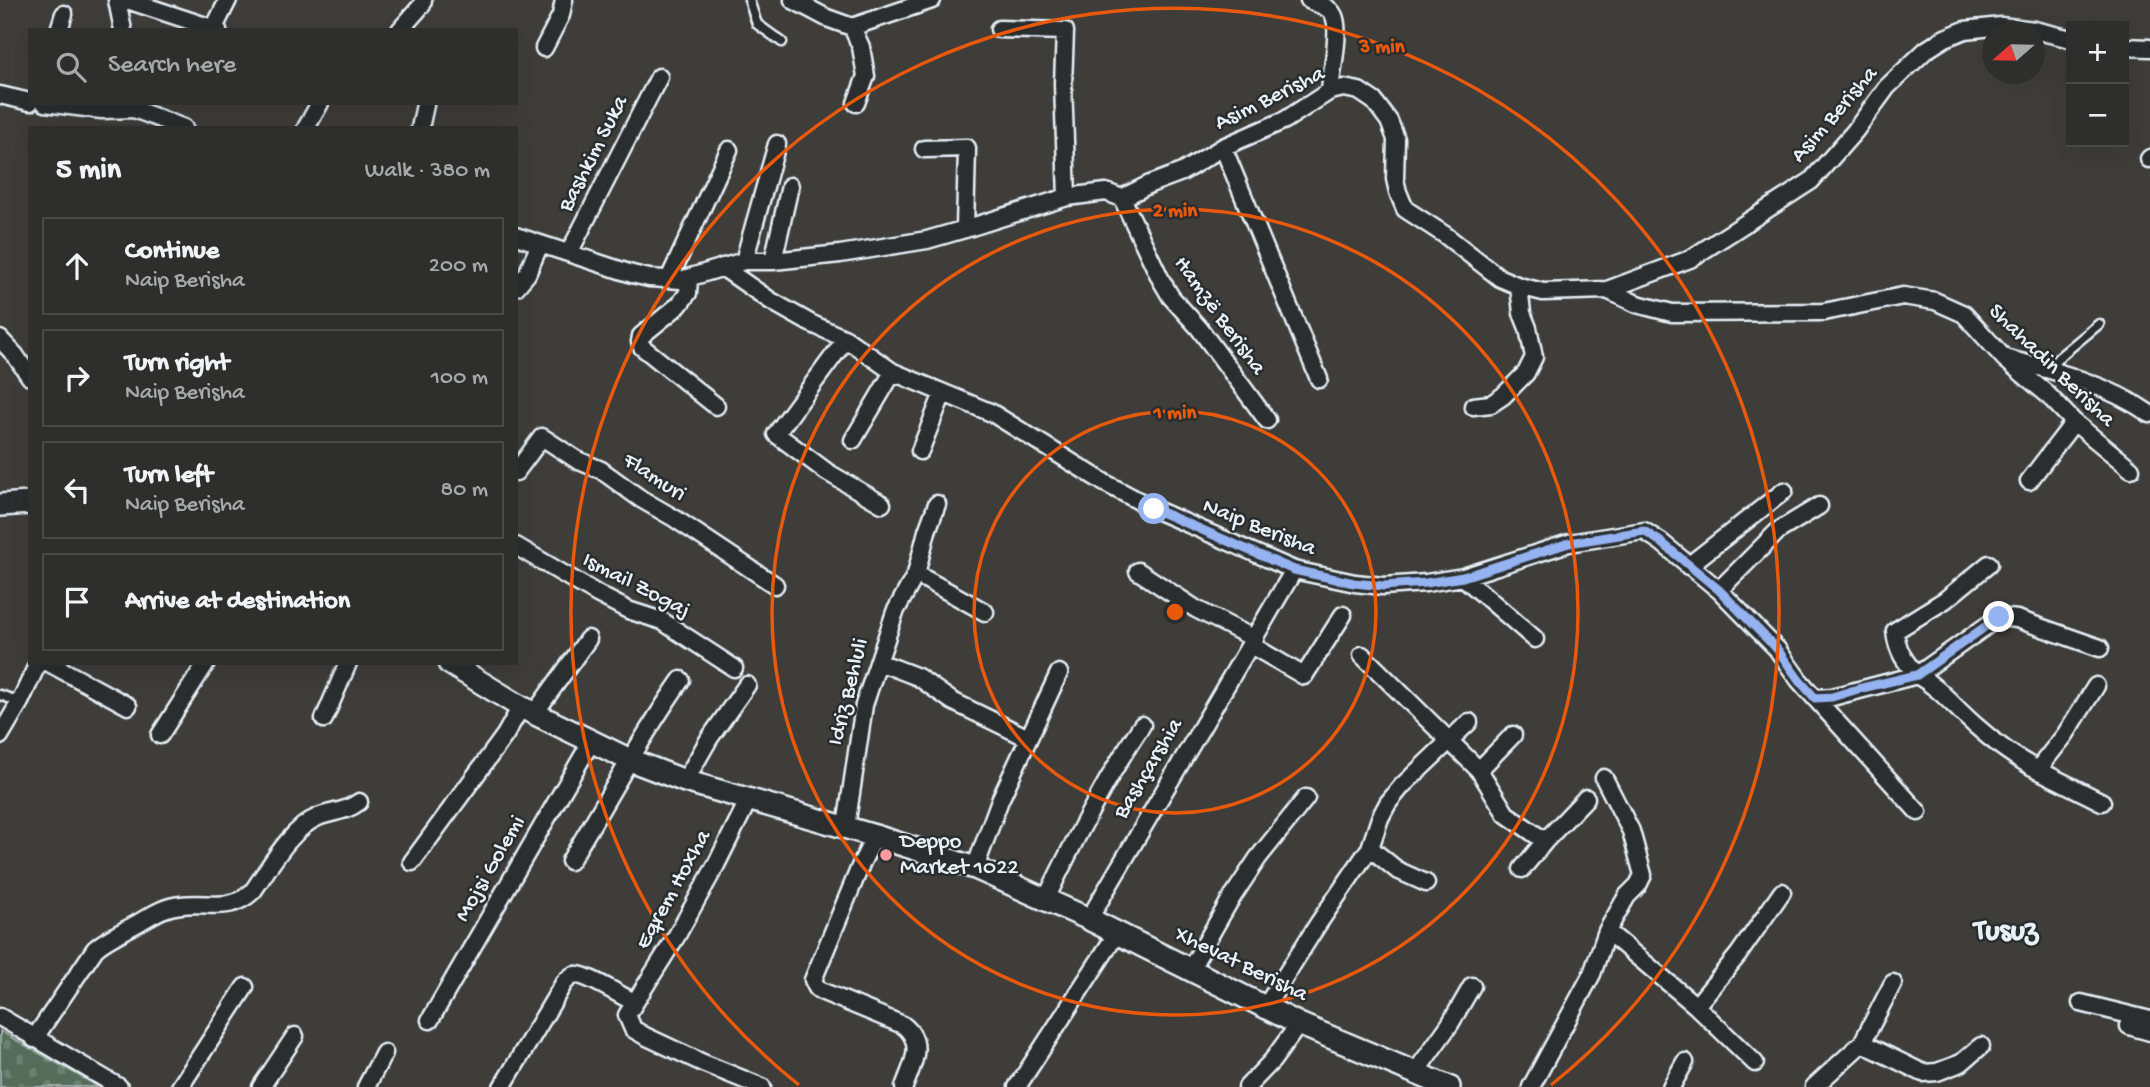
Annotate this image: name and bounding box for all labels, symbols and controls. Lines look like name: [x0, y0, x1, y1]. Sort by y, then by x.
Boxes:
north arrow: [1982, 21, 2045, 84]
map controls: [2066, 21, 2129, 147]
button: +: [2066, 21, 2129, 84]
search box: [28, 28, 518, 105]
text: 3 min: [1358, 36, 1406, 61]
icon: search: [52, 48, 90, 86]
text: Search here: [108, 51, 236, 82]
street label: Asim Berisha: [1211, 60, 1331, 137]
street label: Asim Berisha: [1786, 60, 1885, 169]
button: −: [2066, 84, 2129, 147]
street label: Bashkim Suka: [553, 90, 635, 218]
text: 5 min: [56, 154, 121, 189]
text: Walk · 380 m: [365, 158, 490, 185]
text: 2 min: [1153, 200, 1198, 225]
text: Continue: [125, 237, 219, 268]
icon: ahead: [58, 247, 96, 285]
street label: Hamzë Berisha: [1167, 251, 1272, 382]
text: 200 m: [429, 253, 488, 280]
text: Naip Berisha: [125, 268, 245, 295]
street label: Shahadin Berisha: [1982, 299, 2121, 434]
text: Turn right: [125, 349, 229, 380]
icon: right: [58, 359, 96, 397]
text: 100 m: [431, 365, 488, 392]
text: Naip Berisha: [125, 380, 245, 407]
text: 1 min: [1153, 402, 1197, 427]
street label: Flamuri: [617, 447, 691, 508]
text: Turn left: [125, 461, 213, 492]
icon: left: [58, 471, 96, 509]
text: 80 m: [441, 477, 488, 504]
text: Naip Berisha: [125, 492, 245, 519]
route start: [1138, 493, 1169, 524]
street label: Naip Berisha: [1198, 493, 1321, 563]
street label: Ismail Zogaj: [577, 547, 695, 625]
icon: arrive: [58, 583, 96, 621]
text: Arrive at destination: [125, 587, 350, 618]
centre of rings: [1163, 600, 1187, 624]
route end: [1983, 601, 2014, 632]
street label: Idriz Behluli: [823, 636, 875, 748]
street label: Bashçarshia: [1108, 713, 1190, 825]
street label: Mojsi Golemi: [450, 811, 532, 927]
street label: Eqrem Hoxha: [630, 825, 718, 954]
place label: Deppo Market 1022: [898, 829, 1019, 882]
marker: Deppo Market 1022: [878, 847, 894, 863]
district label: Tusuz: [1972, 915, 2040, 950]
street label: Xhevat Berisha: [1169, 921, 1313, 1009]

